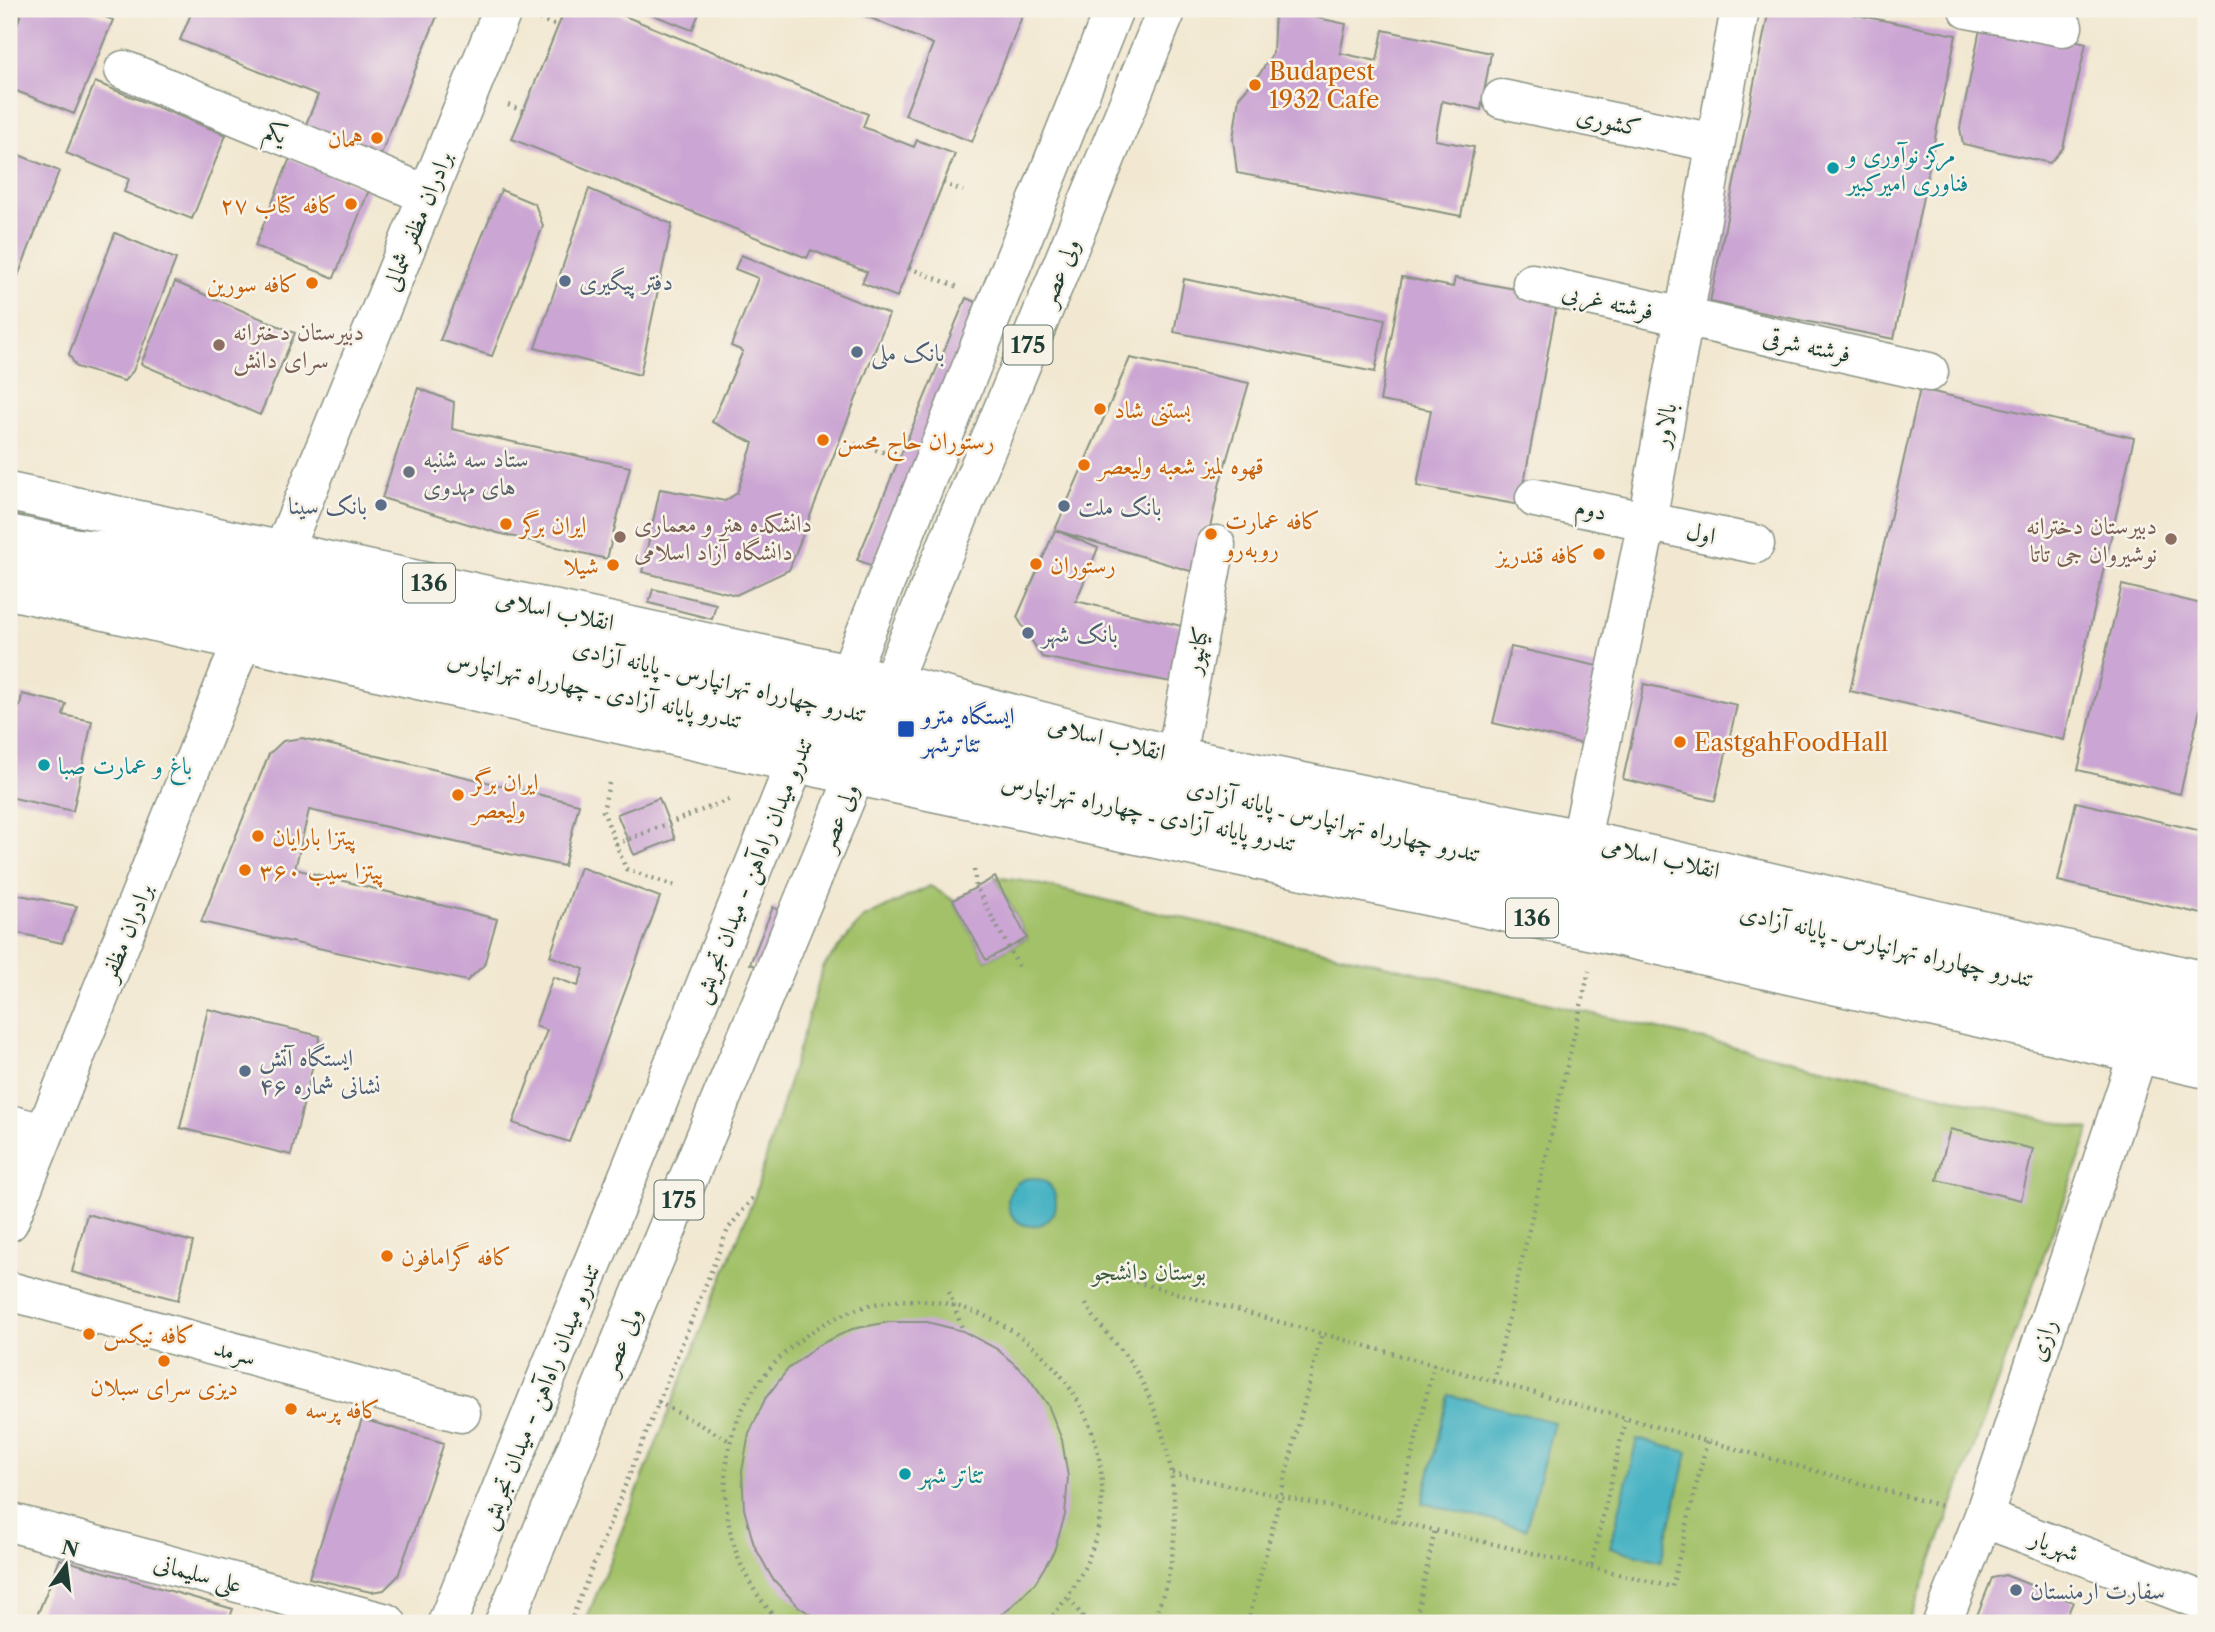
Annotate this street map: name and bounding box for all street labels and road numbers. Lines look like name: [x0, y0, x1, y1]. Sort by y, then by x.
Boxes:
street label: کشوری: [1574, 100, 1644, 143]
street label: یکم: [258, 115, 293, 157]
street label: برادران مظفر شمالی: [376, 147, 459, 295]
street label: ولی عصر: [1031, 234, 1087, 314]
street label: فرشته غربی: [1559, 276, 1656, 328]
street label: فرشته شرقی: [1760, 322, 1854, 370]
road number: 175: [1004, 326, 1052, 364]
street label: بالاور: [1645, 400, 1682, 452]
street label: دوم: [1571, 492, 1609, 533]
street label: اول: [1684, 516, 1718, 550]
road number: 136: [403, 564, 455, 603]
street label: انقلاب اسلامی: [493, 583, 617, 638]
street label: کیانپور: [1177, 624, 1217, 678]
street label: تندرو چهارراه تهرانپارس ـ پایانه آزادی: [569, 632, 870, 731]
street label: تندرو پایانه آزادی ـ چهارراه تهرانپارس: [444, 644, 745, 737]
street label: انقلاب اسلامی: [1045, 709, 1169, 768]
street label: تندرو میدان راه‌آهن - میدان تجریش: [685, 733, 821, 1008]
street label: تندرو پایانه آزادی ـ چهارراه تهرانپارس: [998, 767, 1299, 860]
street label: تندرو چهارراه تهرانپارس ـ پایانه آزادی: [1183, 772, 1484, 871]
street label: ولی عصر: [810, 779, 866, 859]
street label: انقلاب اسلامی: [1599, 829, 1723, 886]
street label: برادران مظفر: [92, 879, 160, 988]
street label: تندرو چهارراه تهرانپارس ـ پایانه آزادی: [1736, 897, 2037, 996]
road number: 136: [1506, 898, 1558, 937]
road number: 175: [654, 1180, 704, 1219]
street label: تندرو میدان راه‌آهن - میدان تجریش: [472, 1259, 608, 1534]
street label: ولی عصر: [593, 1303, 650, 1383]
street label: رازی: [2022, 1315, 2062, 1365]
street label: سرمد: [210, 1333, 259, 1373]
street label: شهریار: [2024, 1522, 2084, 1568]
street label: علی سلیمانی: [150, 1547, 245, 1602]

